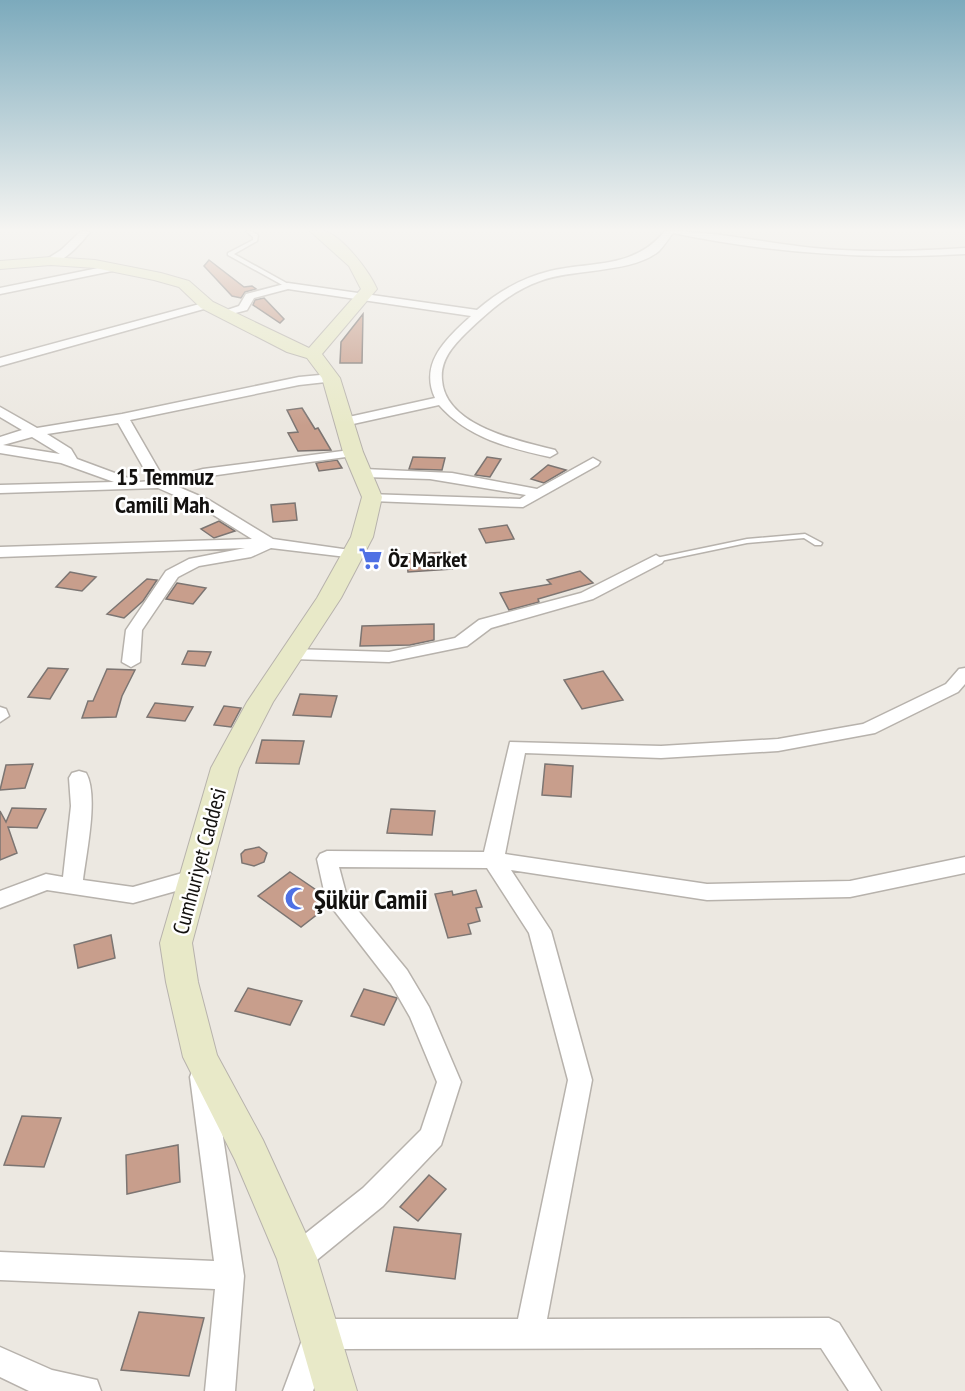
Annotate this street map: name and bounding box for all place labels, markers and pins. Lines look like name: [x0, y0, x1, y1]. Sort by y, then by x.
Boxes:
place label: Öz Market: [388, 545, 468, 573]
supermarket icon: Öz Market: [357, 546, 383, 572]
place label: Şükür Camii: [314, 882, 428, 916]
mosque icon: Şükür Camii: [283, 886, 309, 912]

